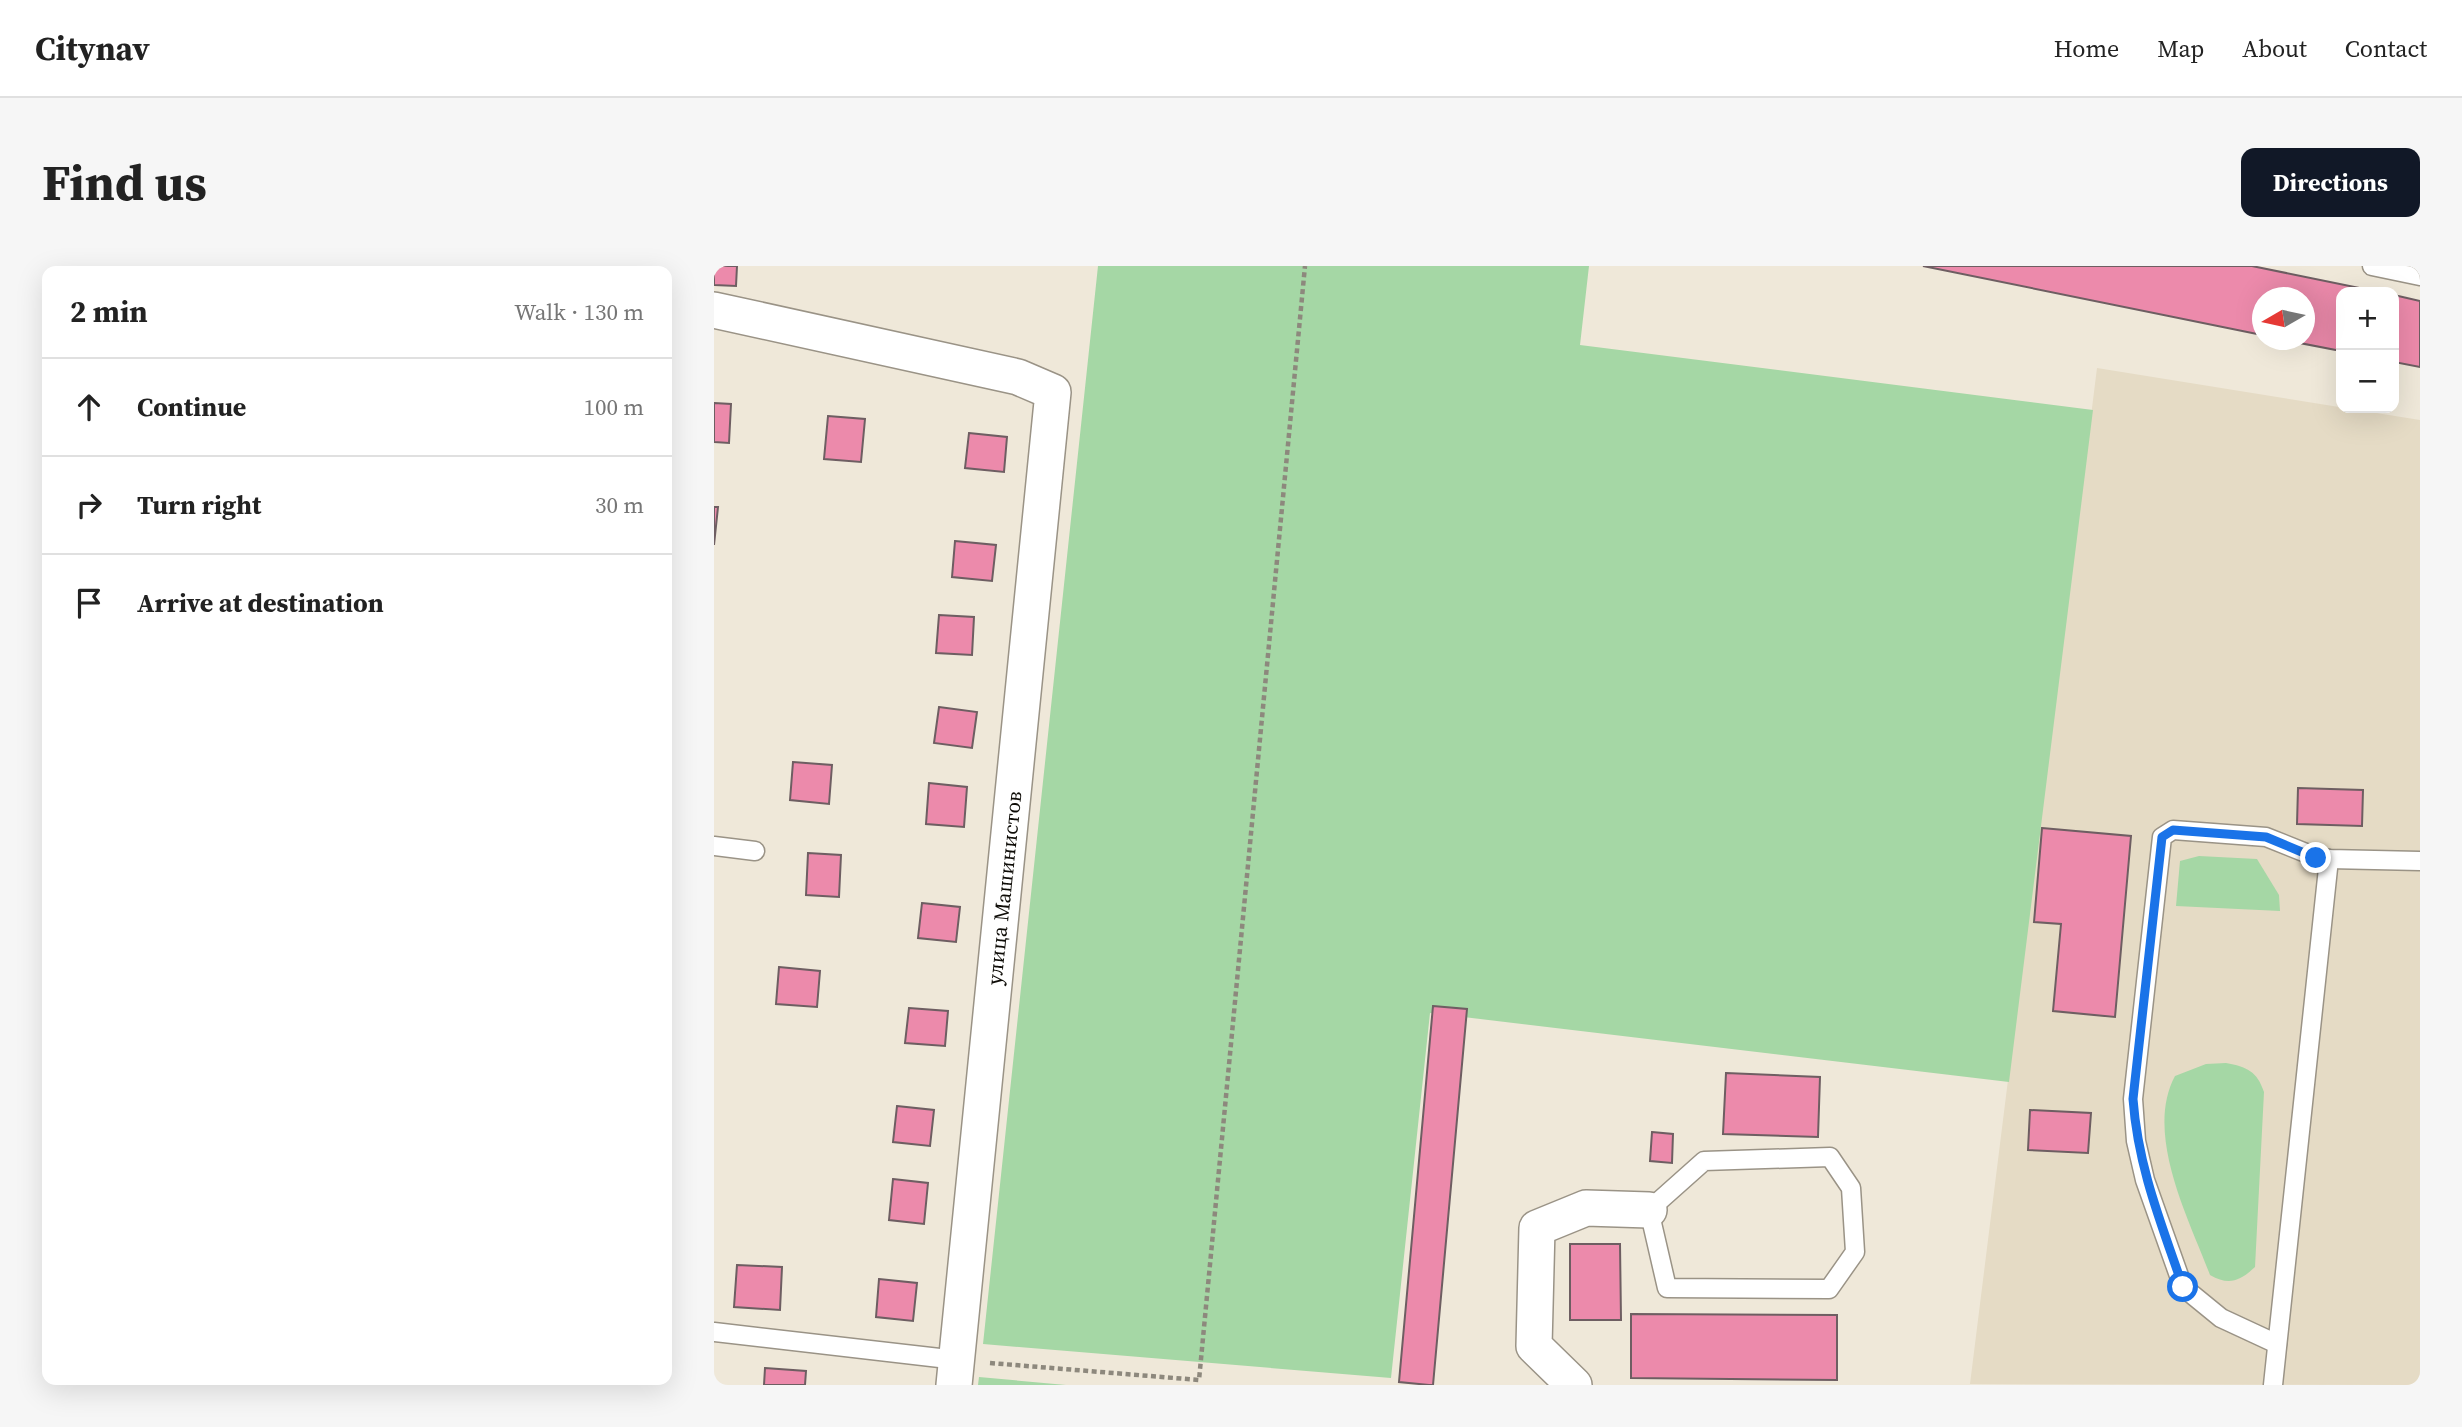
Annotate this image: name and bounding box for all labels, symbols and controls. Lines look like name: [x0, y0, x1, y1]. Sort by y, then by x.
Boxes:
text: Citynav: [35, 26, 150, 71]
text: Home: [2054, 32, 2119, 65]
text: Map: [2157, 32, 2204, 65]
text: About: [2242, 32, 2307, 65]
text: Contact: [2345, 32, 2427, 65]
button: Directions: [2241, 148, 2420, 217]
text: Find us: [42, 149, 207, 216]
north arrow: [2252, 287, 2315, 350]
map controls: [2336, 287, 2399, 413]
button: +: [2336, 287, 2399, 350]
text: 2 min: [70, 291, 148, 332]
text: Walk · 130 m: [514, 296, 644, 328]
button: −: [2336, 350, 2399, 413]
icon: ahead: [70, 388, 108, 426]
text: Continue: [137, 389, 246, 425]
text: 100 m: [583, 391, 644, 423]
icon: right: [70, 486, 108, 524]
text: Turn right: [137, 487, 261, 523]
text: 30 m: [595, 489, 644, 521]
icon: arrive: [70, 584, 108, 622]
text: Arrive at destination: [137, 585, 384, 621]
street label: улица Машинистов: [979, 789, 1029, 986]
route end: [2300, 842, 2331, 873]
route start: [2167, 1271, 2198, 1302]

